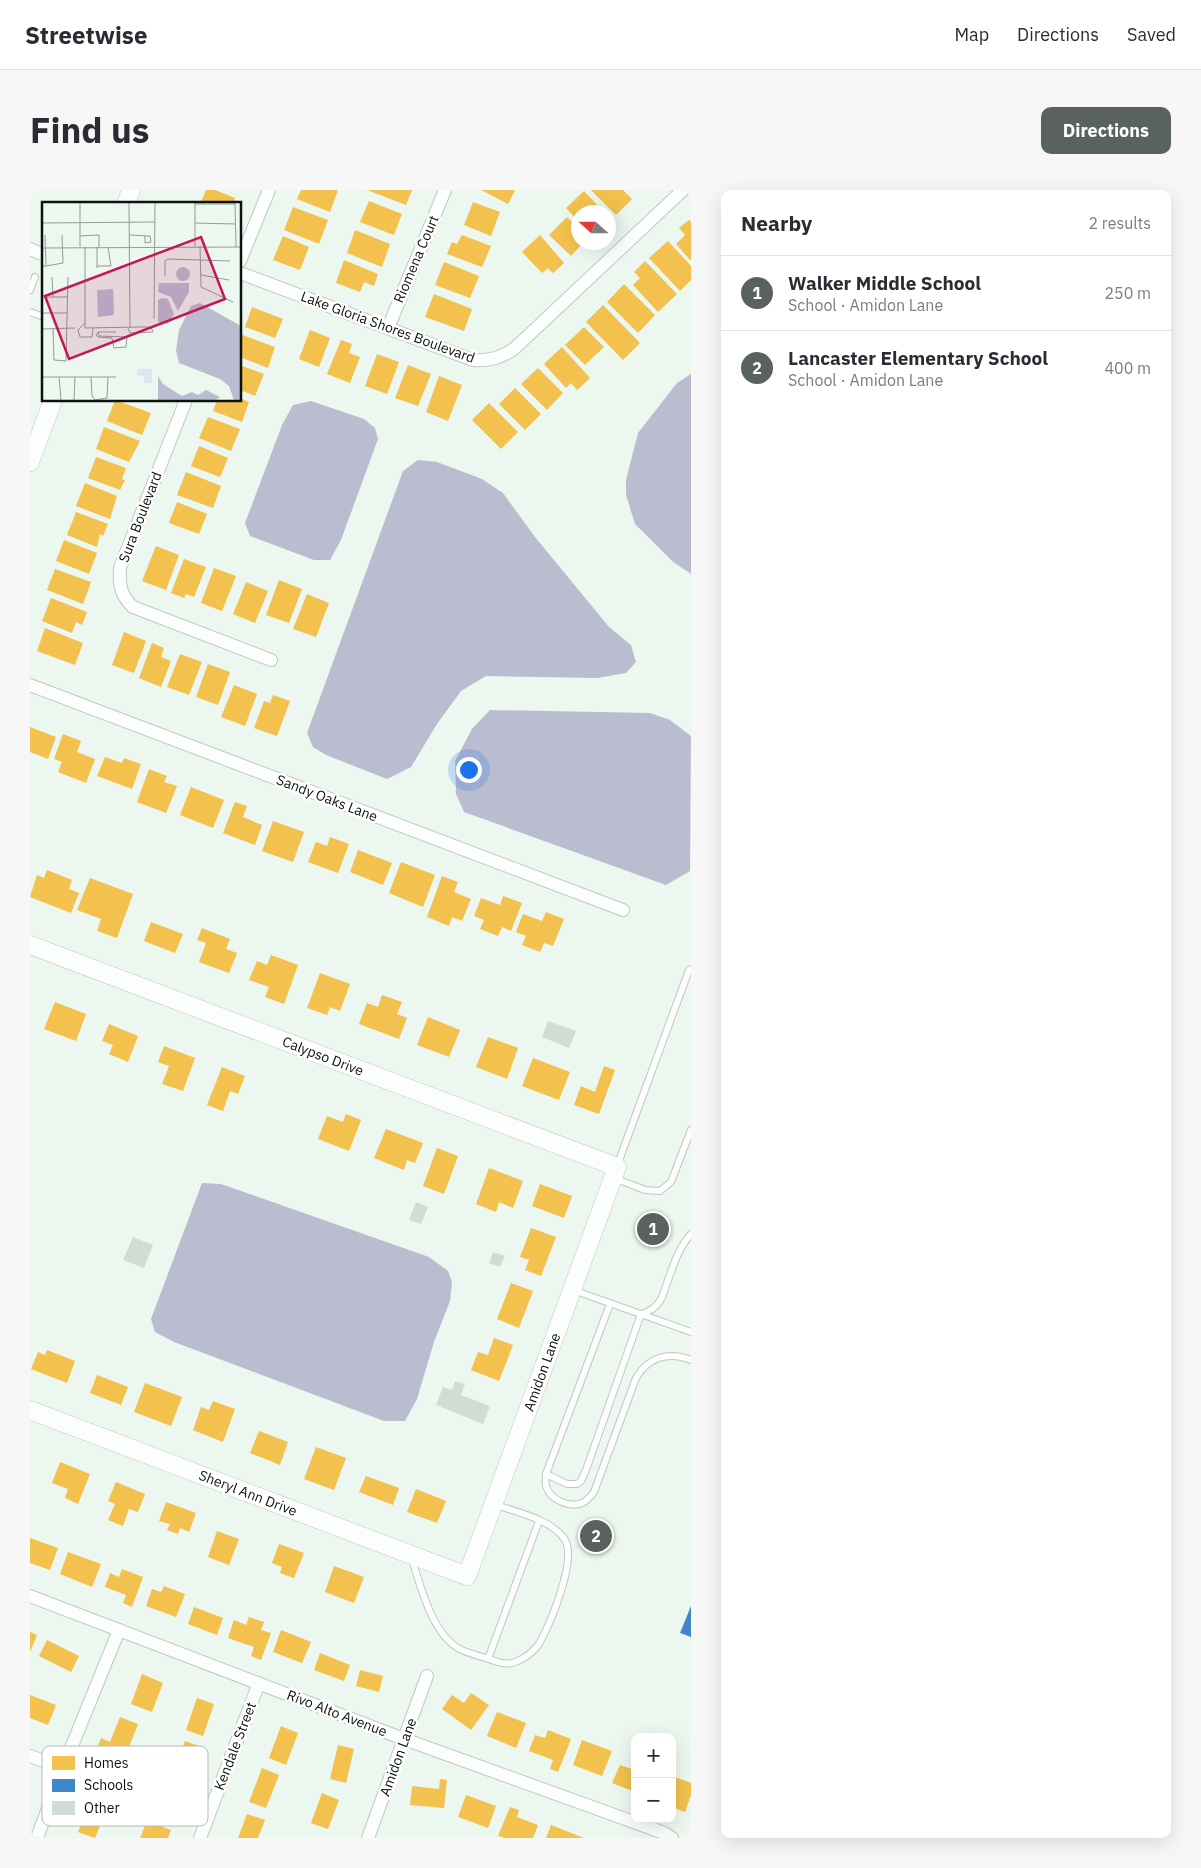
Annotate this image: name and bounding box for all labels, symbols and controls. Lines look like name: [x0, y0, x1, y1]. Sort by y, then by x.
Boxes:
text: Streetwise: [25, 19, 147, 51]
text: Map: [954, 23, 989, 46]
text: Directions: [1017, 23, 1099, 46]
text: Saved: [1127, 23, 1176, 46]
text: Find us: [30, 107, 149, 153]
button: Directions: [1041, 107, 1171, 154]
inset map: [42, 202, 241, 401]
north arrow: [571, 205, 616, 250]
text: Nearby: [741, 209, 812, 237]
street label: Riomena Court: [389, 212, 443, 306]
text: 2 results: [1088, 213, 1151, 233]
text: Walker Middle School: [788, 271, 981, 295]
text: 1: [752, 283, 762, 303]
text: 250 m: [1104, 283, 1151, 303]
street label: Lake Gloria Shores Boulevard: [298, 287, 478, 367]
text: School · Amidon Lane: [788, 295, 943, 315]
text: Lancaster Elementary School: [788, 346, 1048, 370]
text: 2: [752, 358, 762, 378]
text: 400 m: [1104, 358, 1151, 378]
text: School · Amidon Lane: [788, 370, 943, 390]
street label: Sura Boulevard: [114, 469, 166, 565]
your location: [456, 757, 482, 783]
street label: Sandy Oaks Lane: [274, 770, 380, 826]
street label: Calypso Drive: [280, 1032, 366, 1080]
pin: 1: [637, 1210, 669, 1248]
street label: Amidon Lane: [520, 1330, 565, 1414]
street label: Sheryl Ann Drive: [196, 1466, 300, 1520]
pin: 2: [580, 1517, 612, 1555]
street label: Rivo Alto Avenue: [284, 1686, 390, 1740]
street label: Kendale Street: [210, 1699, 260, 1793]
street label: Amidon Lane: [376, 1715, 421, 1799]
map controls: [631, 1733, 676, 1823]
button: +: [631, 1733, 676, 1778]
legend: [42, 1746, 208, 1826]
text: Homes: [84, 1754, 129, 1772]
text: Schools: [84, 1776, 134, 1794]
button: −: [631, 1778, 676, 1823]
text: Other: [84, 1799, 120, 1817]

